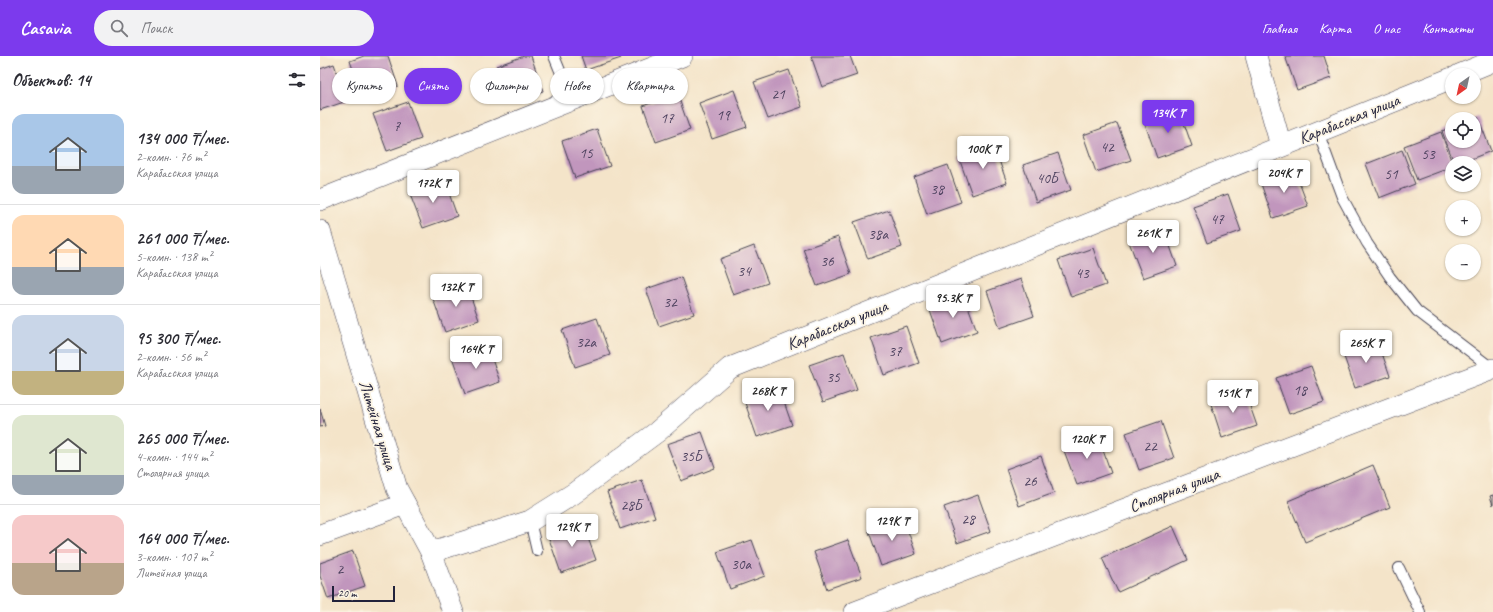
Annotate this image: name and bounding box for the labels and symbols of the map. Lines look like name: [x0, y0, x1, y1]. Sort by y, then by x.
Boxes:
north arrow: [1445, 68, 1481, 104]
house number: 21: [771, 85, 786, 104]
street label: Карабасская улица: [1296, 89, 1404, 149]
pin: 134K ₸: [1135, 100, 1201, 134]
house number: 19: [716, 106, 731, 125]
house number: 17: [660, 109, 675, 128]
house number: 7: [394, 117, 402, 136]
pin: 100K ₸: [950, 136, 1016, 170]
house number: 42: [1100, 138, 1115, 157]
house number: 15: [579, 144, 594, 163]
house number: 53: [1421, 145, 1436, 164]
pin: 204K ₸: [1251, 160, 1317, 194]
house number: 51: [1384, 165, 1399, 184]
house number: 40Б: [1036, 169, 1060, 188]
pin: 172K ₸: [400, 170, 466, 204]
house number: 38: [930, 180, 945, 199]
house number: 47: [1210, 210, 1225, 229]
pin: 261K ₸: [1120, 220, 1186, 254]
house number: 38а: [868, 225, 889, 244]
house number: 36: [820, 252, 835, 271]
house number: 34: [737, 262, 752, 281]
house number: 43: [1075, 264, 1090, 283]
pin: 132K ₸: [423, 274, 489, 308]
pin: 95.3K ₸: [916, 285, 990, 319]
house number: 32: [663, 293, 678, 312]
street label: Карабасская улица: [784, 295, 892, 355]
pin: 265K ₸: [1333, 330, 1399, 364]
house number: 32а: [576, 333, 597, 352]
pin: 164K ₸: [443, 336, 509, 370]
house number: 37: [888, 342, 903, 361]
house number: 35: [826, 368, 841, 387]
street label: Литейная улица: [354, 378, 402, 473]
pin: 268K ₸: [735, 378, 801, 412]
pin: 151K ₸: [1200, 380, 1266, 414]
house number: 18: [1293, 381, 1308, 400]
pin: 120K ₸: [1054, 426, 1120, 460]
house number: 22: [1143, 437, 1158, 456]
house number: 35Б: [680, 447, 704, 466]
street label: Столярная улица: [1126, 463, 1224, 517]
house number: 26: [1023, 472, 1038, 491]
house number: 28Б: [620, 496, 644, 515]
pin: 129K ₸: [859, 508, 925, 542]
house number: 28: [961, 510, 976, 529]
pin: 129K ₸: [539, 514, 605, 548]
house number: 30а: [731, 555, 752, 574]
house number: 2: [337, 560, 345, 579]
scale bar: [332, 584, 395, 603]

